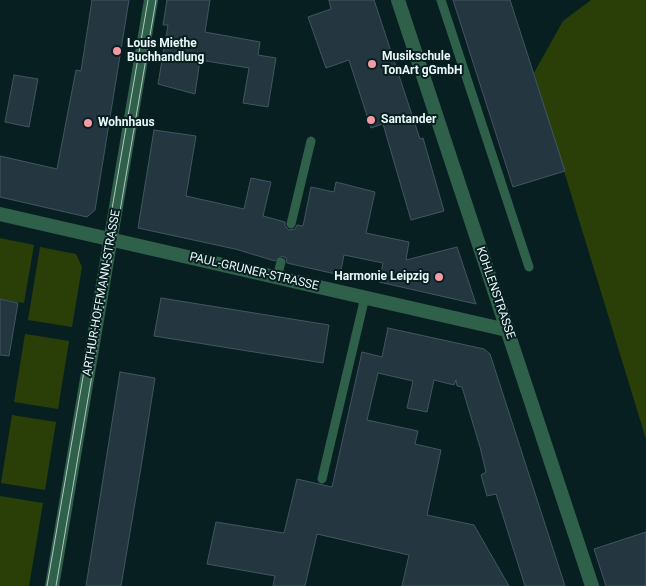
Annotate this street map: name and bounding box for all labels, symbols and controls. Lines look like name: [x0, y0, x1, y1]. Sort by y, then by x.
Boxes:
place label: Louis Miethe Buchhandlung: [127, 37, 204, 65]
marker: Louis Miethe Buchhandlung: [111, 45, 123, 57]
place label: Musikschule TonArt gGmbH: [382, 50, 462, 78]
marker: Musikschule TonArt gGmbH: [366, 58, 378, 70]
place label: Santander: [381, 113, 436, 127]
marker: Santander: [365, 114, 377, 126]
place label: Wohnhaus: [98, 116, 155, 130]
marker: Wohnhaus: [82, 117, 94, 129]
street label: ARTHUR-HOFFMANN-STRASSE: [80, 209, 124, 377]
street label: KOHLENSTRASSE: [472, 245, 518, 341]
street label: PAUL-GRUNER-STRASSE: [188, 250, 320, 294]
place label: Harmonie Leipzig: [334, 270, 429, 284]
marker: Harmonie Leipzig: [433, 271, 445, 283]

